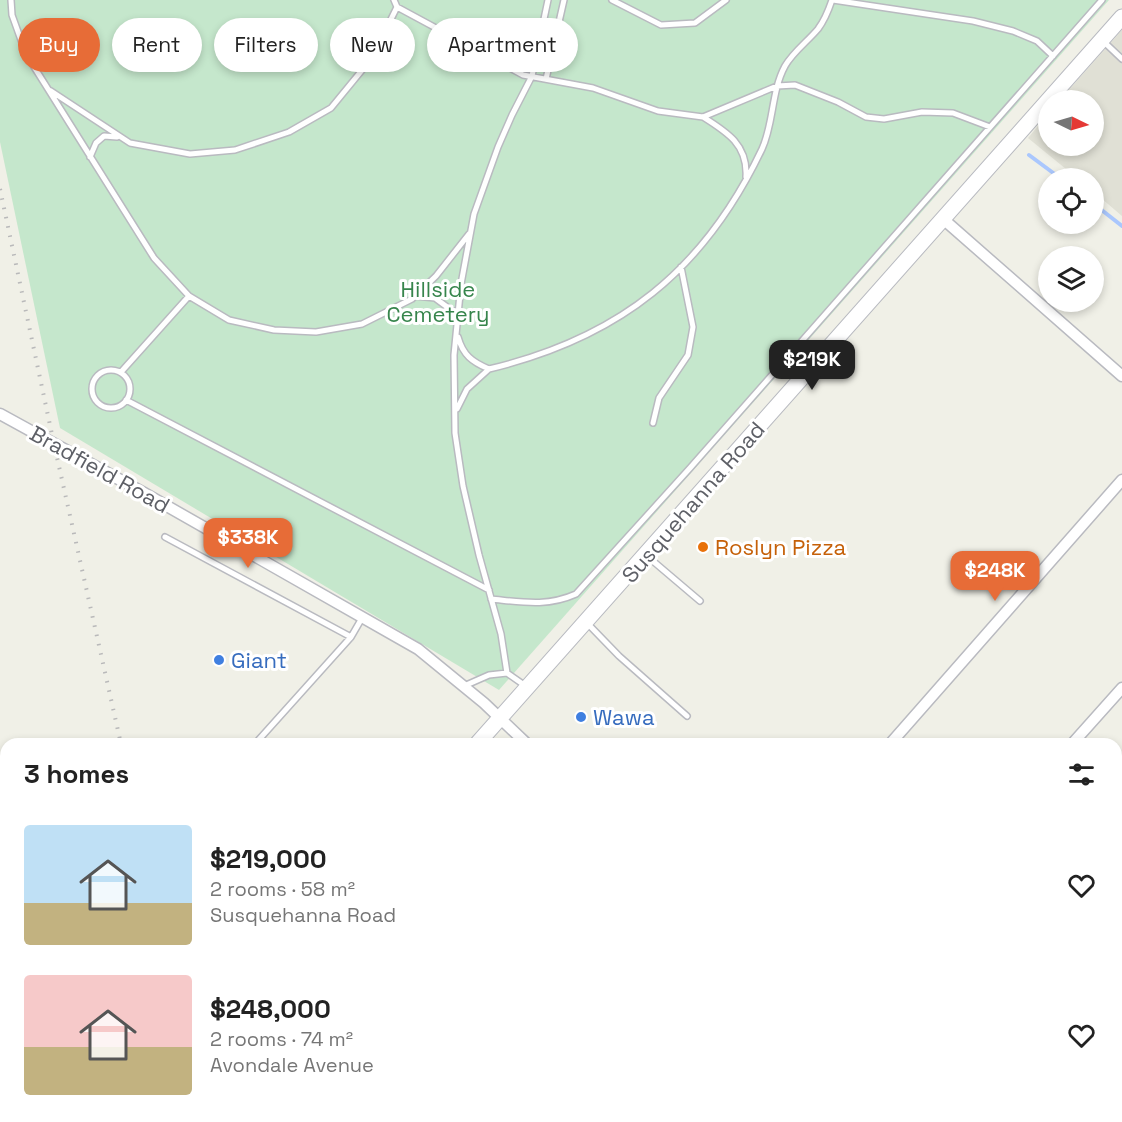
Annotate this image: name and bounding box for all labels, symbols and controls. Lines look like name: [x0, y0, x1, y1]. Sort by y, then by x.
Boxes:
chip: Buy: [18, 18, 100, 72]
chip: Rent: [112, 18, 202, 72]
chip: Filters: [214, 18, 318, 72]
chip: New: [330, 18, 415, 72]
chip: Apartment: [427, 18, 578, 72]
north arrow: [1038, 90, 1104, 156]
map controls: [1038, 90, 1104, 312]
button: locate: [1038, 168, 1104, 234]
button: layers: [1038, 246, 1104, 312]
park label: Hillside Cemetery: [386, 275, 490, 328]
pin: $219K: [770, 340, 854, 391]
text: $219K: [783, 346, 841, 372]
street label: Susquehanna Road: [615, 416, 771, 588]
street label: Bradfield Road: [25, 419, 175, 519]
pin: $338K: [206, 518, 290, 569]
text: $338K: [218, 524, 278, 550]
place label: Roslyn Pizza: [715, 533, 847, 561]
marker: Roslyn Pizza: [696, 540, 710, 554]
pin: $248K: [953, 551, 1037, 602]
text: $248K: [965, 557, 1025, 583]
place label: Giant: [231, 646, 287, 674]
marker: Giant: [212, 653, 226, 667]
place label: Wawa: [593, 703, 655, 731]
marker: Wawa: [574, 710, 588, 724]
text: 3 homes: [24, 757, 129, 791]
icon: filters: [1065, 758, 1098, 791]
text: $219,000: [210, 842, 327, 876]
icon: home: [72, 849, 144, 921]
icon: heart: [1065, 869, 1098, 902]
text: 2 rooms · 58 m²: [210, 876, 355, 902]
text: Susquehanna Road: [210, 902, 396, 928]
text: $248,000: [210, 992, 331, 1026]
icon: home: [72, 999, 144, 1071]
icon: heart: [1065, 1019, 1098, 1052]
text: 2 rooms · 74 m²: [210, 1026, 353, 1052]
text: Avondale Avenue: [210, 1052, 374, 1078]

